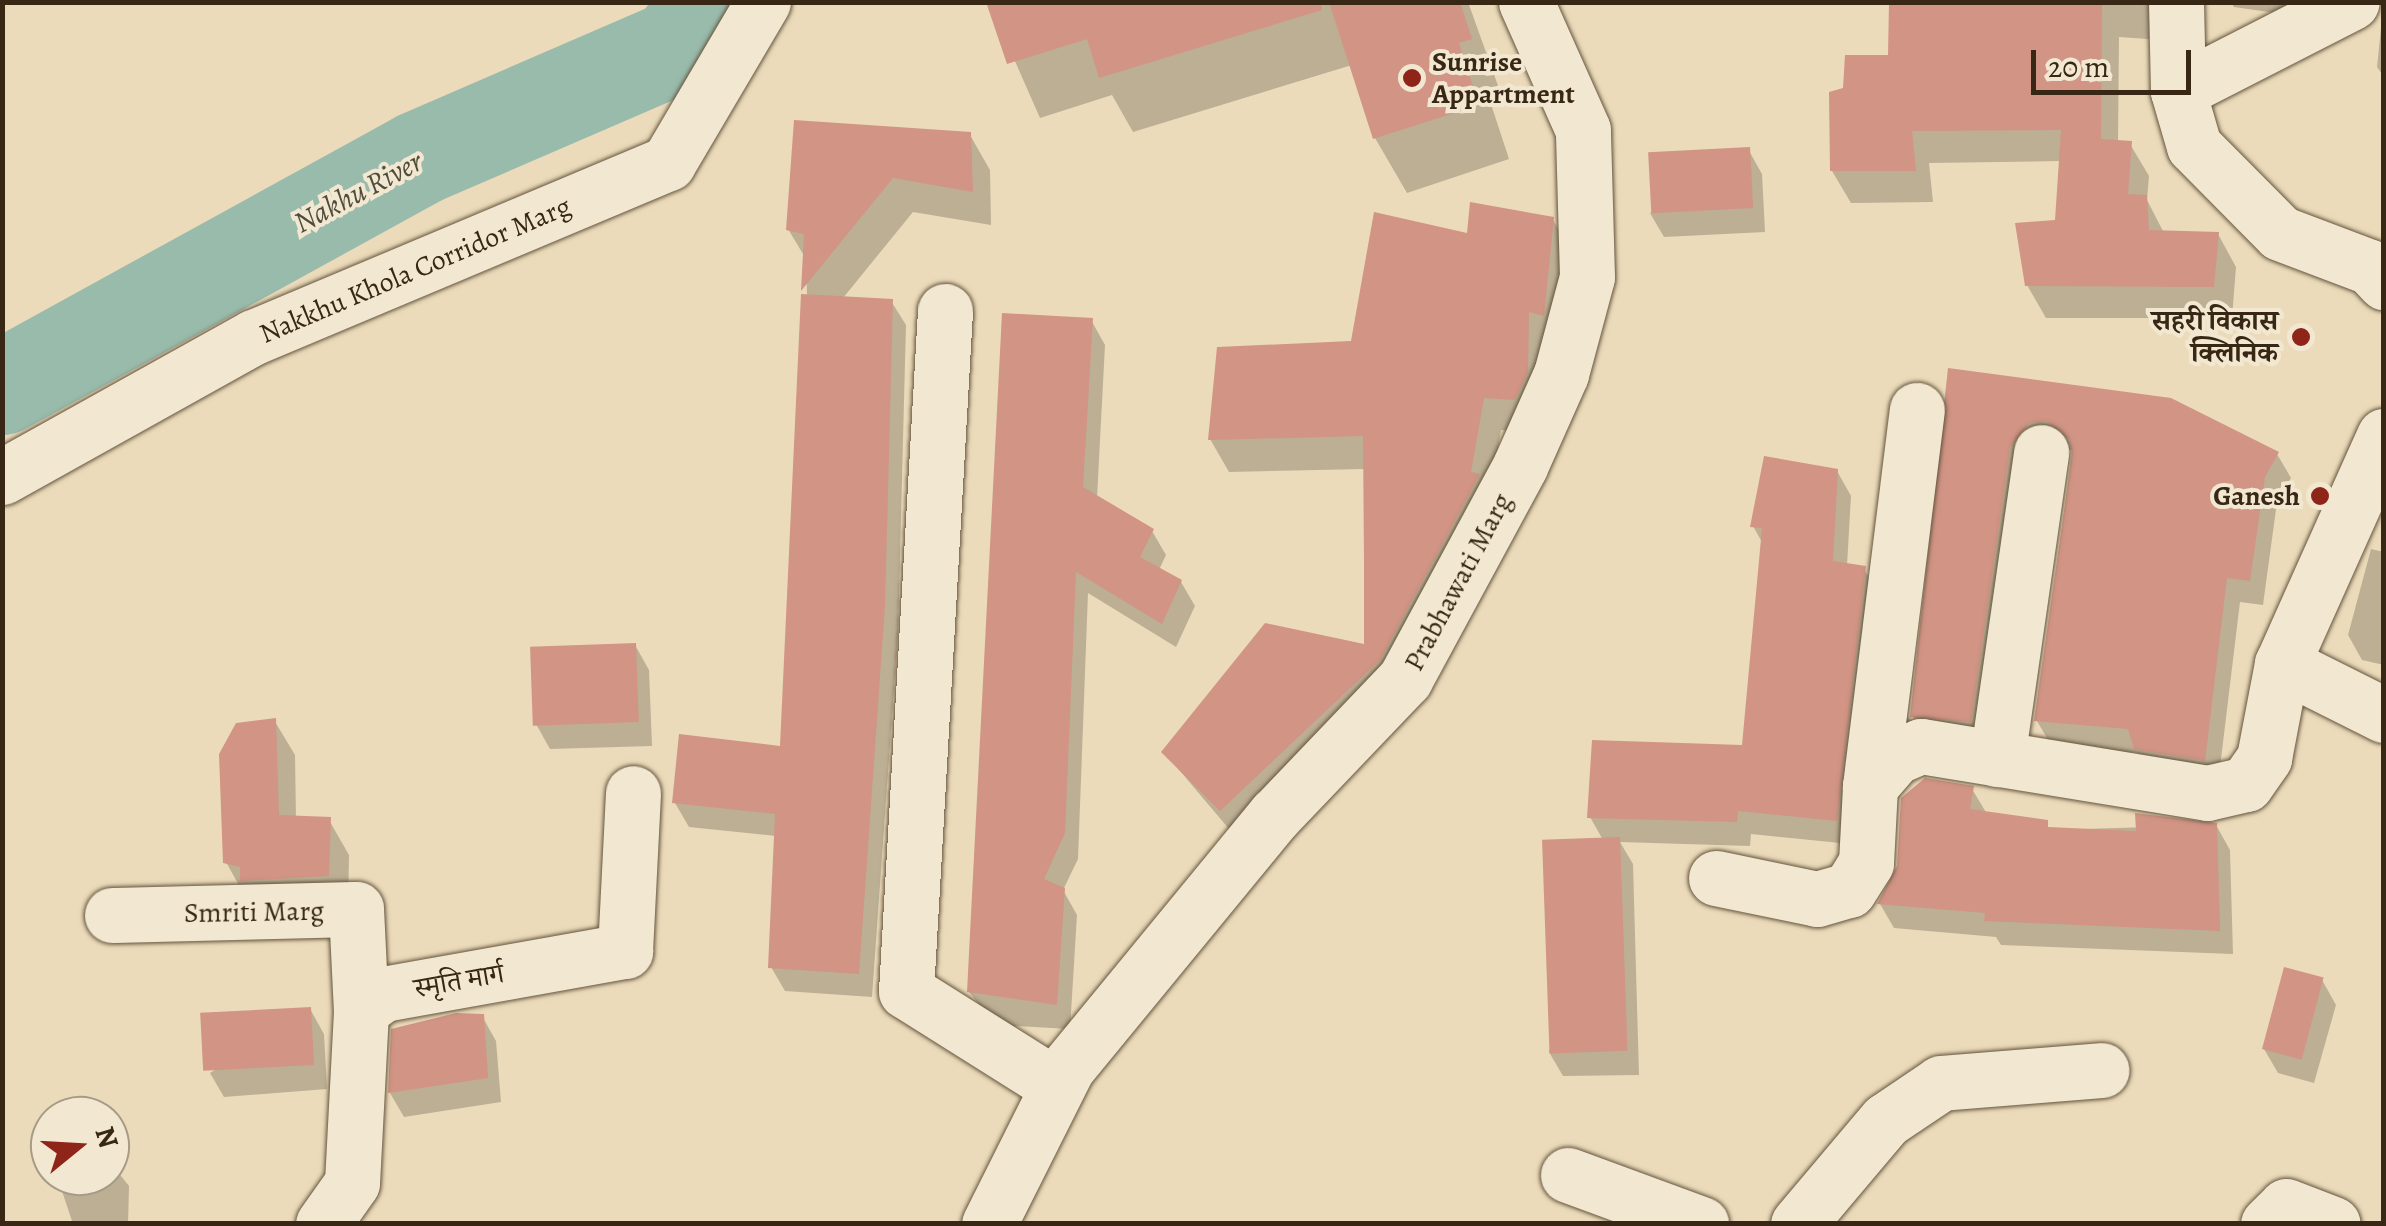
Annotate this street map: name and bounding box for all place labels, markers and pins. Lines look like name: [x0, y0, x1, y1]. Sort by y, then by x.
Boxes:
place label: Sunrise Appartment: [1432, 45, 1575, 111]
marker: Sunrise Appartment: [1401, 67, 1423, 89]
place label: सहरी विकास क्लिनिक: [2151, 304, 2278, 370]
marker: सहरी विकास क्लिनिक: [2288, 324, 2314, 350]
place label: Ganesh: [2213, 479, 2300, 513]
marker: Ganesh: [2309, 485, 2331, 507]

